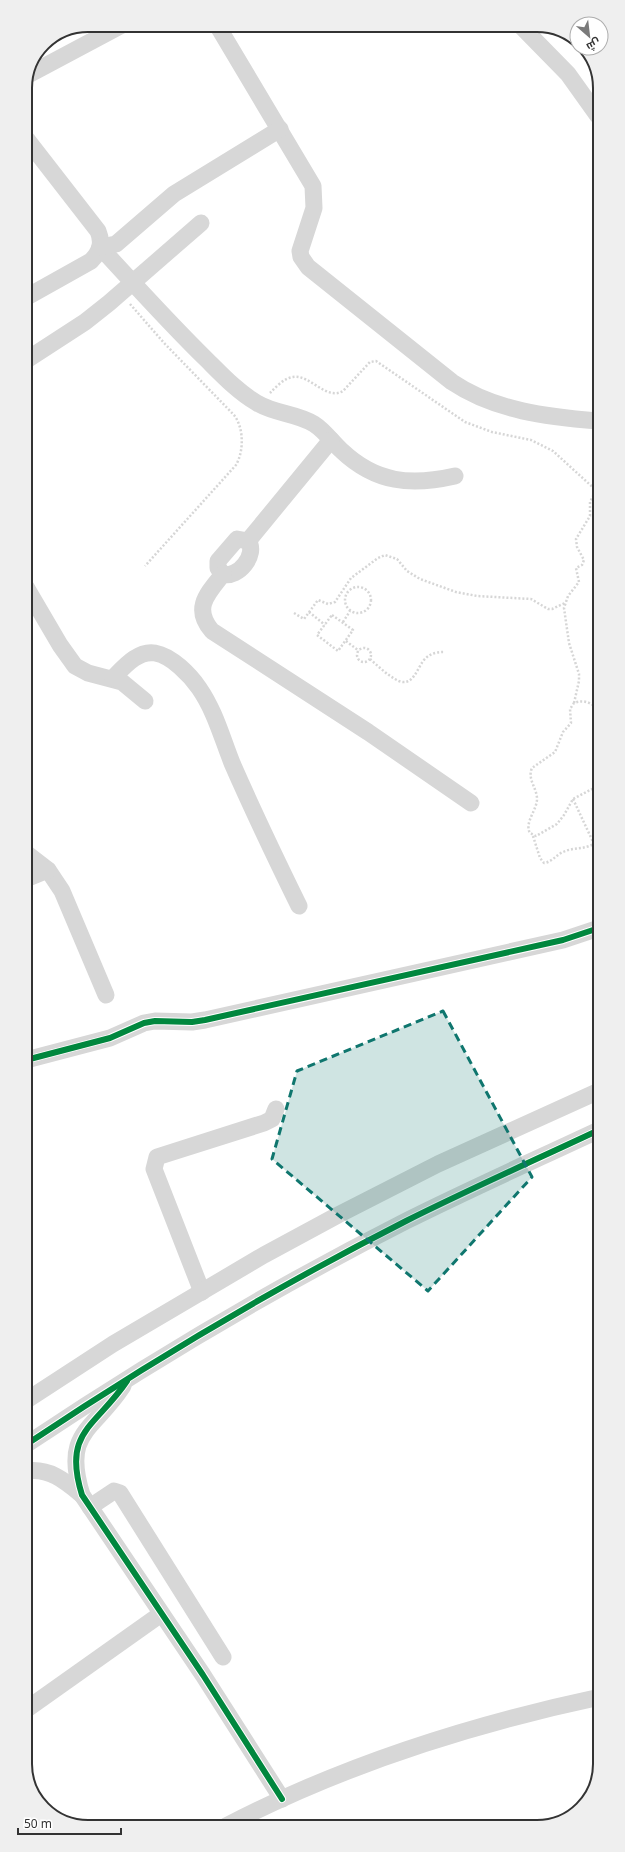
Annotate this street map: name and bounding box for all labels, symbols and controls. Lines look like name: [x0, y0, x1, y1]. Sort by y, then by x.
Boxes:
north arrow: [569, 16, 609, 56]
text: ش: [584, 35, 604, 55]
scale bar: [18, 1810, 121, 1836]
text: 50 m: [24, 1815, 52, 1832]

